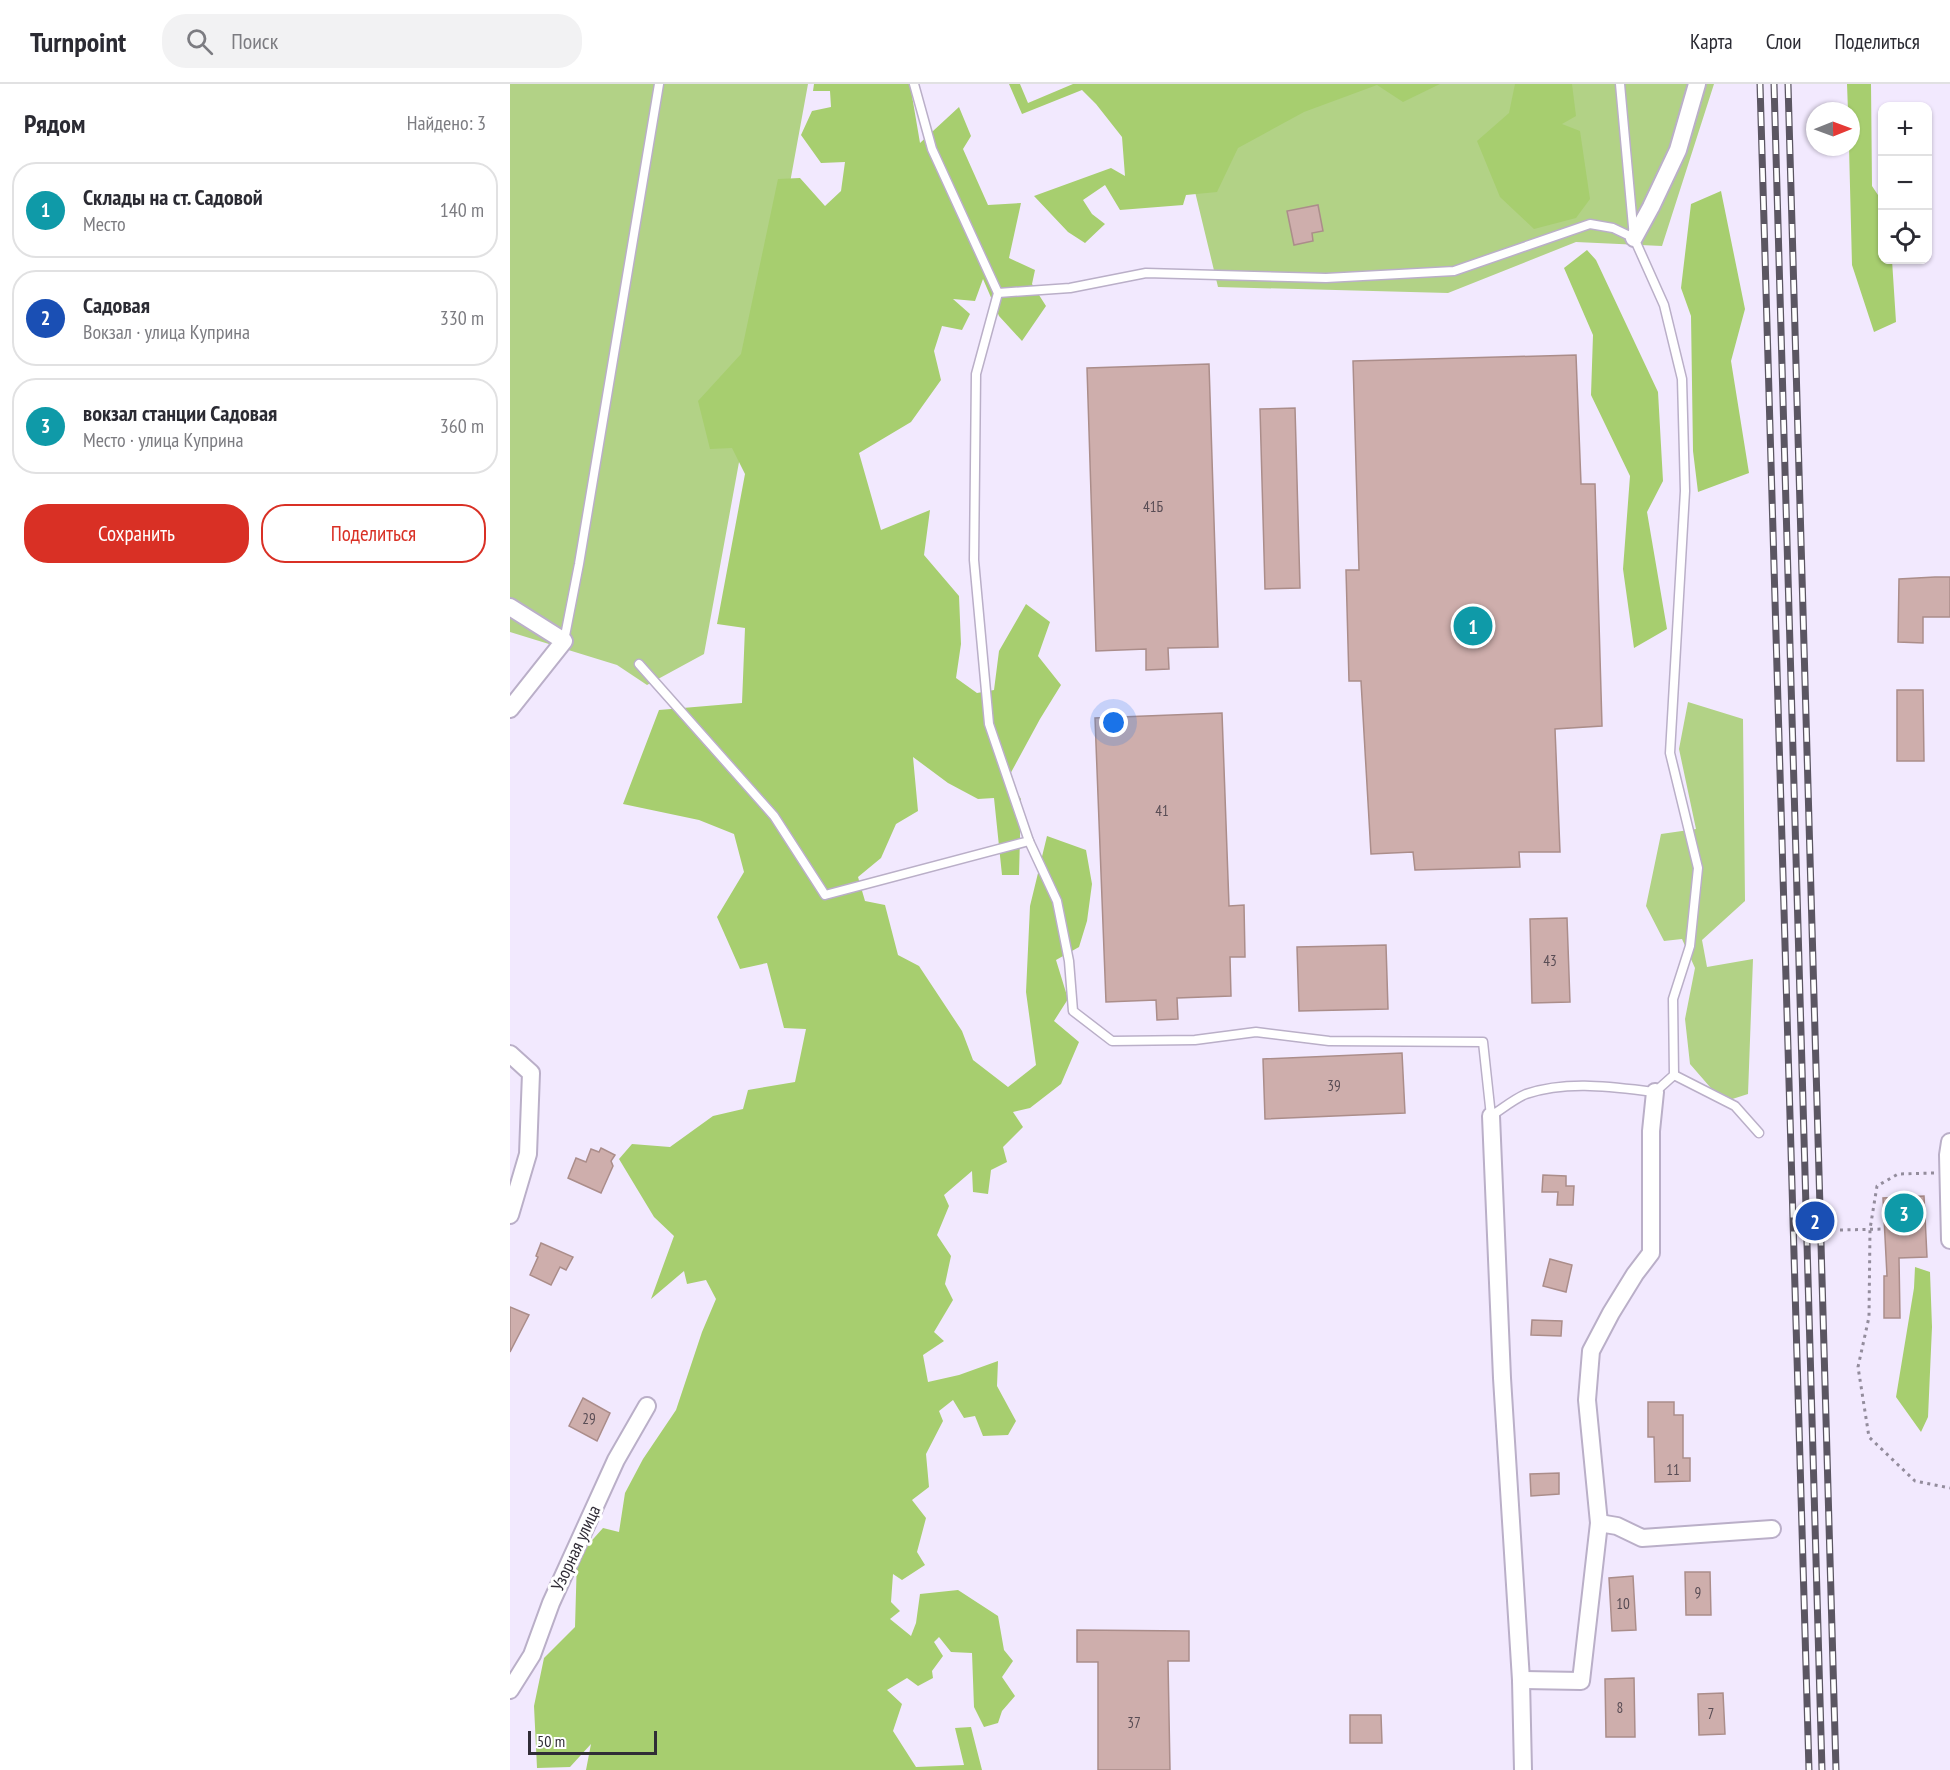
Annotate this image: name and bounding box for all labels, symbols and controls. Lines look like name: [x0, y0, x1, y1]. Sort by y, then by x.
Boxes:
search box: [162, 14, 582, 68]
text: Turnpoint: [30, 23, 126, 60]
icon: search: [183, 25, 216, 58]
text: Поиск: [231, 27, 278, 55]
text: Карта: [1690, 28, 1733, 55]
text: Слои: [1766, 28, 1801, 55]
text: Поделиться: [1834, 28, 1920, 55]
north arrow: [1806, 102, 1860, 156]
map controls: [1878, 102, 1932, 264]
button: +: [1878, 102, 1932, 156]
text: Рядом: [24, 107, 85, 140]
text: Найдено: 3: [407, 110, 486, 136]
button: −: [1878, 156, 1932, 210]
text: Склады на ст. Садовой: [83, 183, 263, 211]
text: 1: [41, 197, 50, 223]
text: 140 m: [440, 197, 484, 223]
button: locate: [1878, 210, 1932, 264]
text: Место: [83, 211, 126, 237]
text: Садовая: [83, 291, 150, 319]
text: 2: [41, 305, 50, 331]
text: 330 m: [440, 305, 484, 331]
text: Вокзал · улица Куприна: [83, 319, 250, 345]
text: вокзал станции Садовая: [83, 399, 277, 427]
text: 3: [41, 413, 50, 439]
text: 360 m: [440, 413, 484, 439]
text: Место · улица Куприна: [83, 427, 243, 453]
house number: 41Б: [1143, 497, 1163, 516]
button: Сохранить: [24, 504, 249, 563]
button: Поделиться: [261, 504, 486, 563]
pin: 1: [1454, 604, 1492, 648]
your location: [1099, 708, 1128, 737]
house number: 41: [1155, 801, 1169, 820]
house number: 43: [1543, 951, 1557, 970]
house number: 39: [1327, 1076, 1341, 1095]
pin: 3: [1884, 1190, 1924, 1236]
pin: 2: [1796, 1198, 1834, 1244]
house number: 29: [582, 1409, 596, 1428]
house number: 11: [1666, 1460, 1680, 1479]
street label: Узорная улица: [546, 1501, 605, 1594]
house number: 9: [1695, 1583, 1701, 1602]
house number: 10: [1616, 1594, 1630, 1613]
house number: 8: [1617, 1698, 1623, 1717]
house number: 7: [1708, 1704, 1714, 1723]
house number: 37: [1127, 1713, 1141, 1732]
scale bar: [528, 1728, 657, 1756]
text: 50 m: [537, 1731, 565, 1751]

